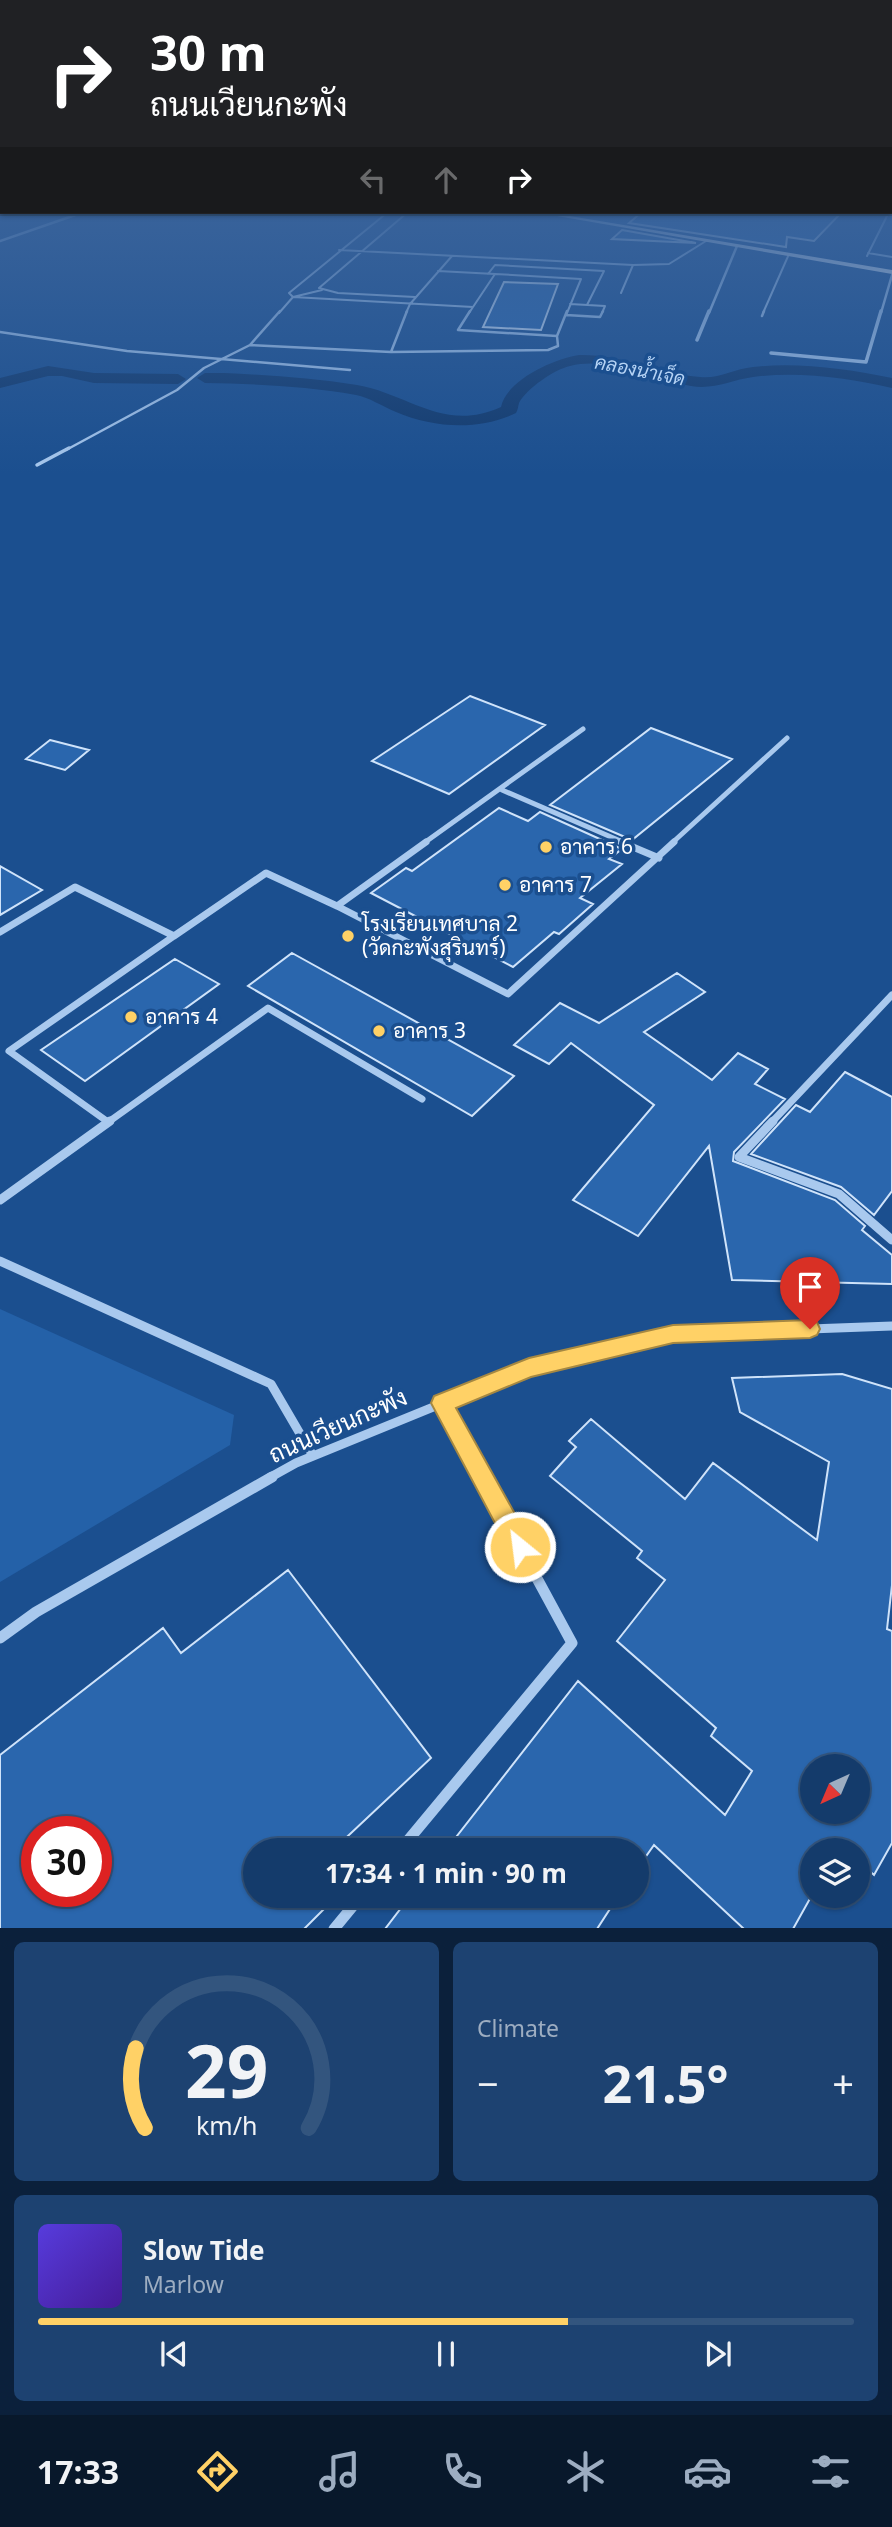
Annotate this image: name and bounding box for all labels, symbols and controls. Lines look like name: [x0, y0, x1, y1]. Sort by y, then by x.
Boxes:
text: 30 m: [150, 19, 267, 85]
icon: right: [35, 28, 126, 119]
text: ถนนเวียนกะพัง: [150, 82, 347, 125]
icon: left: [354, 161, 392, 199]
icon: ahead: [427, 161, 465, 199]
icon: right: [500, 161, 538, 199]
water label: คลองน้ำเจ็ด: [593, 347, 688, 391]
place label: อาคาร 6: [560, 832, 633, 860]
marker: อาคาร 6: [538, 839, 554, 855]
place label: อาคาร 7: [519, 870, 592, 898]
marker: อาคาร 7: [497, 877, 513, 893]
place label: โรงเรียนเทศบาล 2 (วัดกะพังสุรินทร์): [361, 909, 518, 962]
marker: โรงเรียนเทศบาล 2 (วัดกะพังสุรินทร์): [340, 928, 356, 944]
place label: อาคาร 4: [145, 1002, 218, 1030]
marker: อาคาร 4: [123, 1009, 139, 1025]
place label: อาคาร 3: [393, 1016, 466, 1044]
marker: อาคาร 3: [371, 1023, 387, 1039]
pin: [780, 1257, 840, 1329]
icon: arrive: [791, 1268, 829, 1306]
street label: ถนนเวียนกะพัง: [263, 1379, 412, 1470]
position arrow: [483, 1510, 557, 1584]
north arrow: [800, 1754, 870, 1824]
map controls: [800, 1754, 870, 1908]
speed limit sign: 30: [21, 1816, 112, 1907]
button: layers: [800, 1838, 870, 1908]
text: 17:34 · 1 min · 90 m: [325, 1855, 567, 1891]
text: Climate: [477, 2012, 559, 2044]
text: 29: [185, 2020, 268, 2119]
text: 21.5°: [603, 2047, 728, 2118]
text: −: [477, 2057, 499, 2109]
text: +: [832, 2057, 854, 2109]
text: km/h: [196, 2107, 257, 2141]
text: Slow Tide: [143, 2232, 265, 2268]
text: Marlow: [143, 2268, 224, 2300]
icon: previous: [155, 2335, 193, 2373]
icon: pause: [427, 2335, 465, 2373]
icon: next: [699, 2335, 737, 2373]
icon: directions: [193, 2447, 242, 2496]
icon: music: [315, 2447, 364, 2496]
icon: phone: [438, 2447, 487, 2496]
icon: climate: [561, 2447, 610, 2496]
icon: car: [683, 2447, 732, 2496]
icon: filters: [806, 2447, 855, 2496]
text: 17:33: [37, 2450, 119, 2493]

